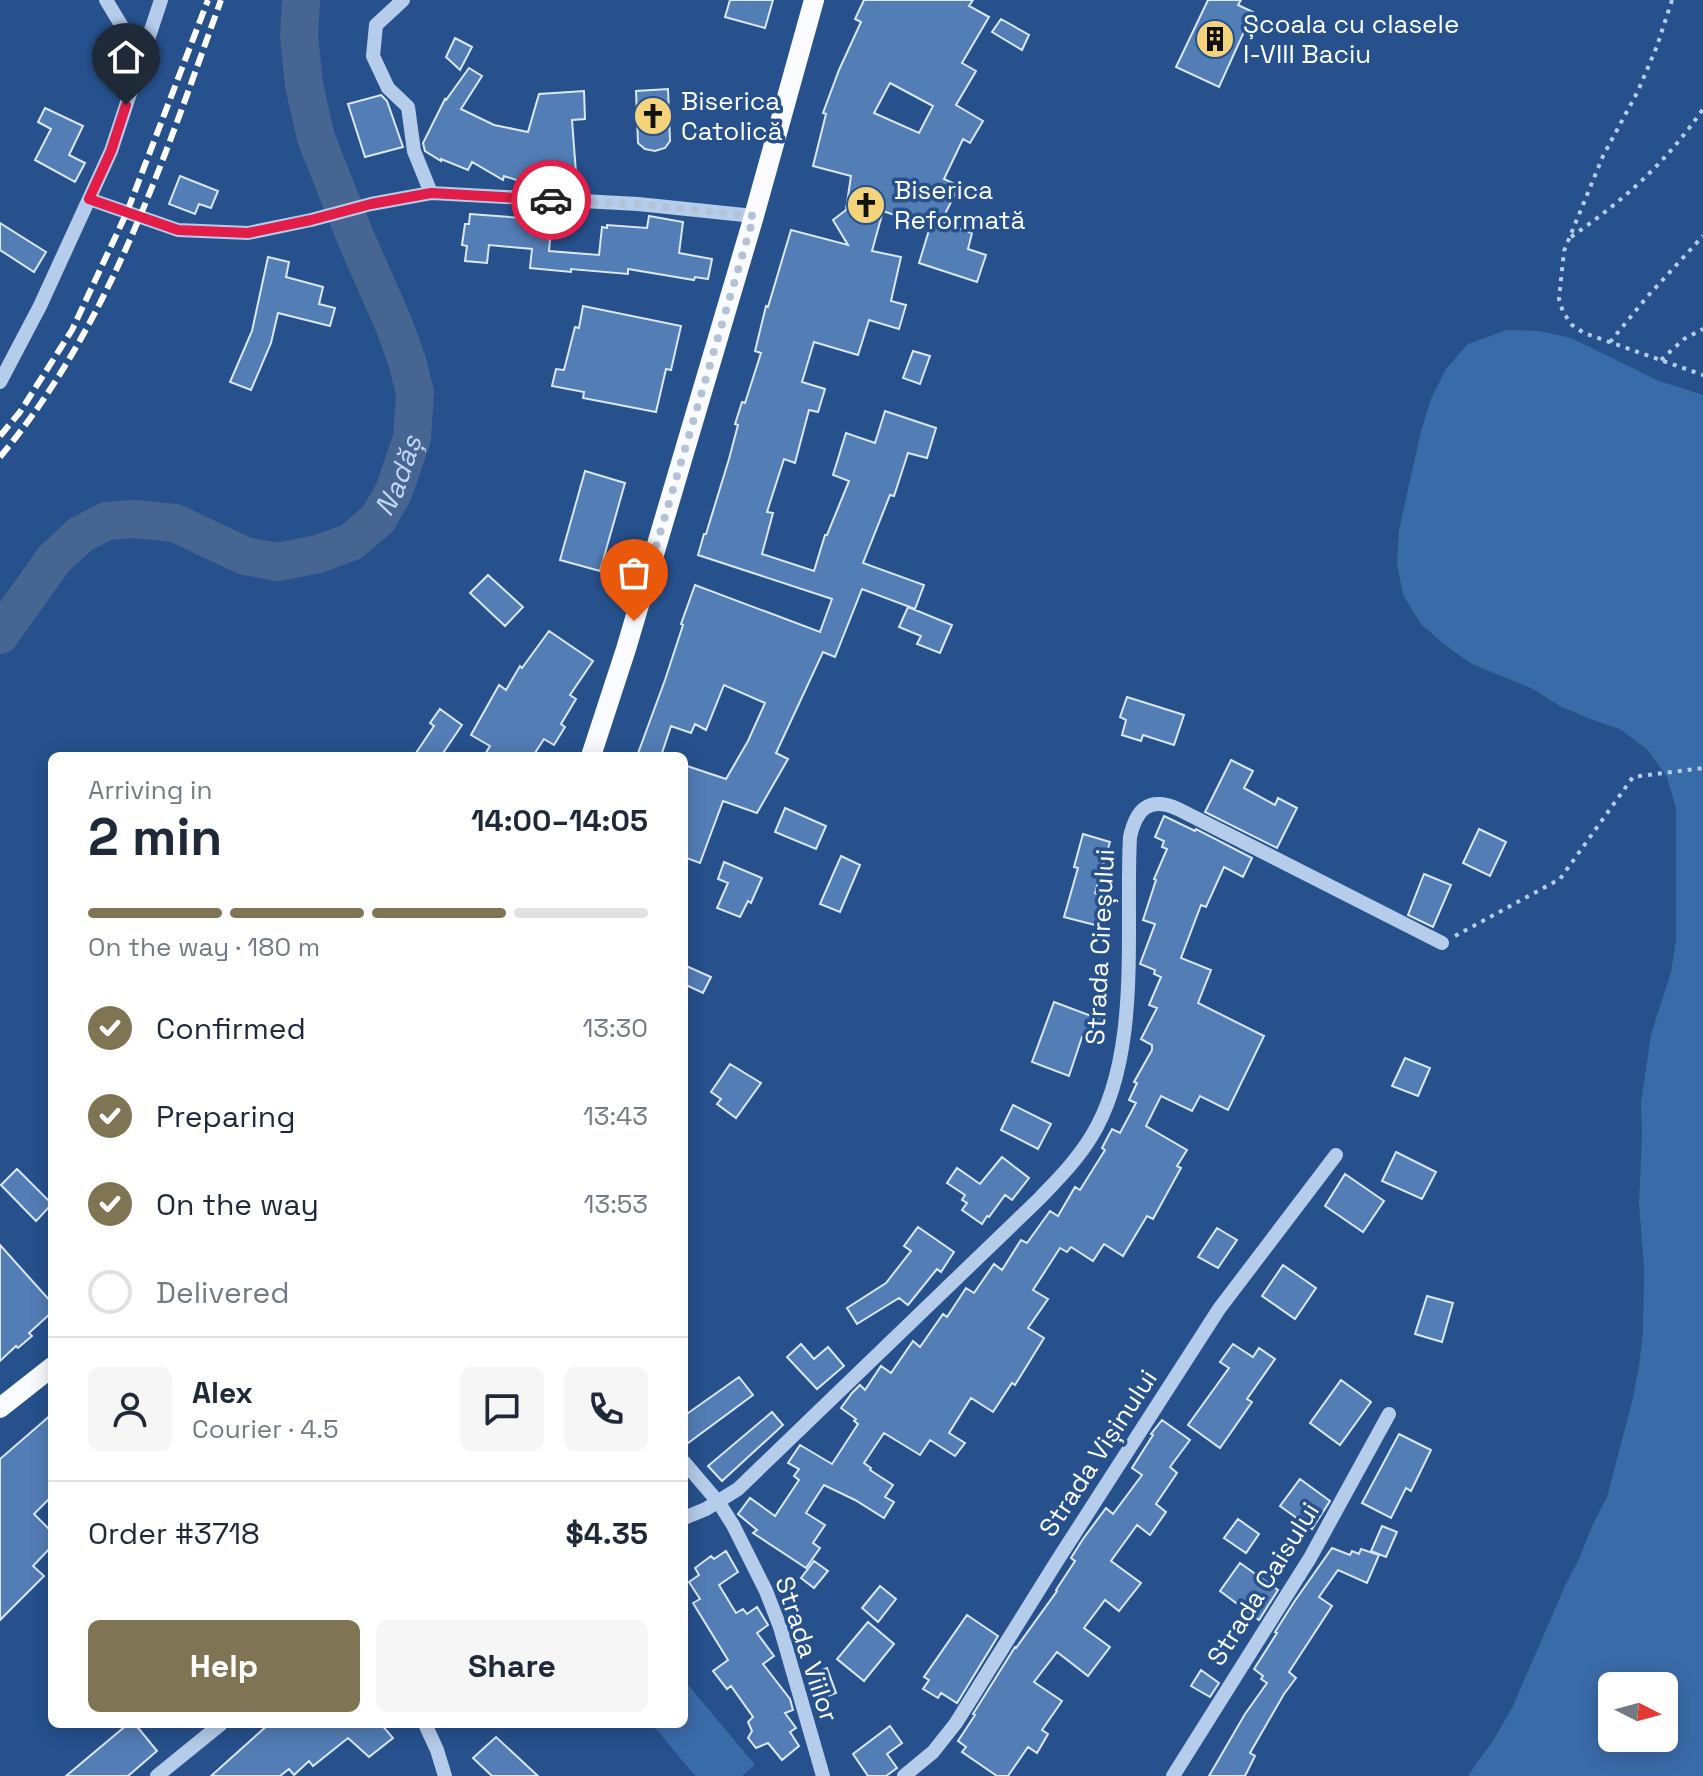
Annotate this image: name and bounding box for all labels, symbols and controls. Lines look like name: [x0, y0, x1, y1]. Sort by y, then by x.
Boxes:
place label: Școala cu clasele I-VIII Baciu: [1243, 7, 1459, 71]
building icon: Școala cu clasele I-VIII Baciu: [1194, 18, 1236, 60]
pin: [92, 23, 160, 105]
icon: home: [104, 35, 148, 79]
place label: Biserica Catolică: [681, 84, 783, 148]
church icon: Biserica Catolică: [632, 95, 674, 137]
courier: [511, 160, 591, 240]
place label: Biserica Reformată: [894, 173, 1025, 237]
icon: car: [529, 178, 573, 222]
church icon: Biserica Reformată: [845, 184, 887, 226]
water label: Nadăș: [366, 429, 430, 522]
pin: [600, 539, 668, 621]
icon: bag: [612, 551, 656, 595]
text: Arriving in: [88, 773, 212, 807]
text: 14:00–14:05: [471, 801, 648, 840]
text: 2 min: [88, 804, 222, 870]
street label: Strada Cireșului: [1078, 848, 1122, 1046]
text: On the way · 180 m: [88, 930, 320, 964]
icon: check: [88, 1006, 132, 1050]
text: Confirmed: [156, 1009, 306, 1048]
text: 13:30: [582, 1011, 648, 1045]
icon: check: [88, 1094, 132, 1138]
text: Preparing: [156, 1097, 295, 1136]
text: 13:43: [583, 1099, 648, 1133]
icon: check: [88, 1182, 132, 1226]
text: On the way: [156, 1185, 319, 1224]
text: 13:53: [584, 1187, 648, 1221]
text: Delivered: [156, 1273, 290, 1312]
street label: Strada Vișinului: [1031, 1363, 1165, 1543]
button: person: [88, 1367, 172, 1451]
button: chat: [460, 1367, 544, 1451]
button: phone: [564, 1367, 648, 1451]
text: Alex: [192, 1373, 253, 1412]
text: Courier · 4.5: [192, 1412, 339, 1446]
street label: Strada Caisului: [1199, 1496, 1327, 1672]
text: Order #3718: [88, 1514, 260, 1553]
text: $4.35: [566, 1514, 648, 1553]
street label: Strada Viilor: [768, 1572, 846, 1726]
button: Help: [88, 1620, 360, 1712]
button: Share: [376, 1620, 648, 1712]
north arrow: [1598, 1672, 1678, 1752]
map controls: [1598, 1672, 1678, 1752]

